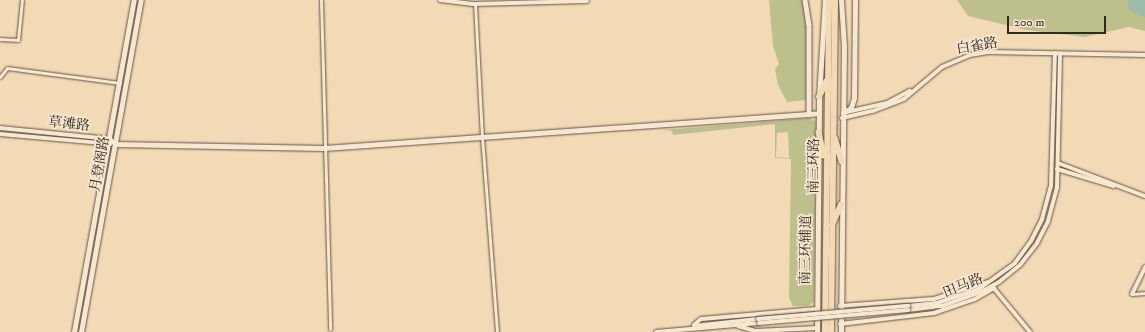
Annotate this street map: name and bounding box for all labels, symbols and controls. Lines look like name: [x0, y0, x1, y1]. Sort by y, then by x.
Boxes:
scale bar: [1009, 8, 1108, 34]
text: 200 m: [1014, 15, 1044, 30]
street label: 白雀路: [955, 34, 999, 58]
street label: 草滩路: [47, 113, 91, 135]
street label: 月登阁路: [87, 135, 113, 193]
street label: 南三环路: [805, 138, 823, 194]
street label: 南三环辅道: [797, 215, 815, 285]
street label: 田马路: [940, 270, 986, 302]

